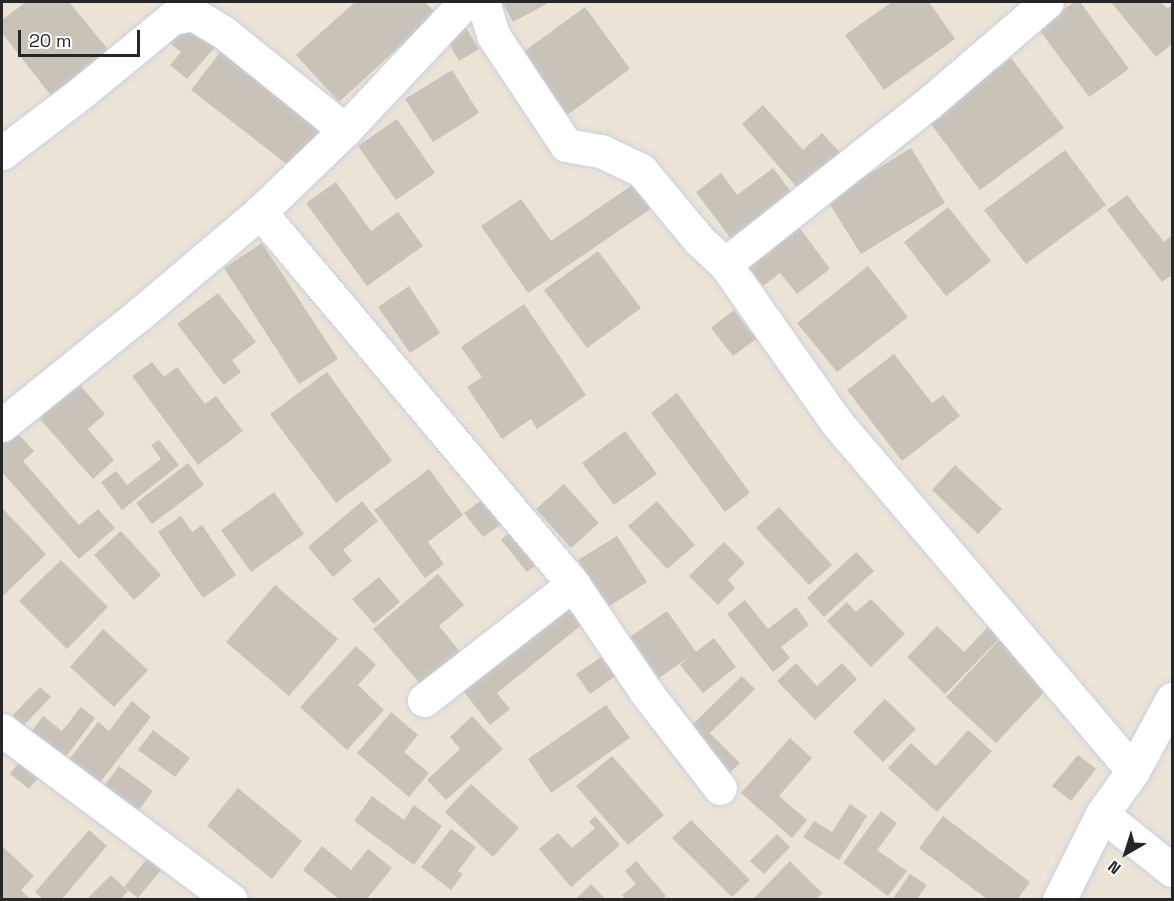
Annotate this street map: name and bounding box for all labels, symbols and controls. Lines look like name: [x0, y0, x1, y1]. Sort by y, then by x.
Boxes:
scale bar: [21, 18, 142, 56]
text: 20 m: [29, 29, 72, 52]
north arrow: [1096, 823, 1156, 883]
text: N: [1104, 856, 1125, 879]

